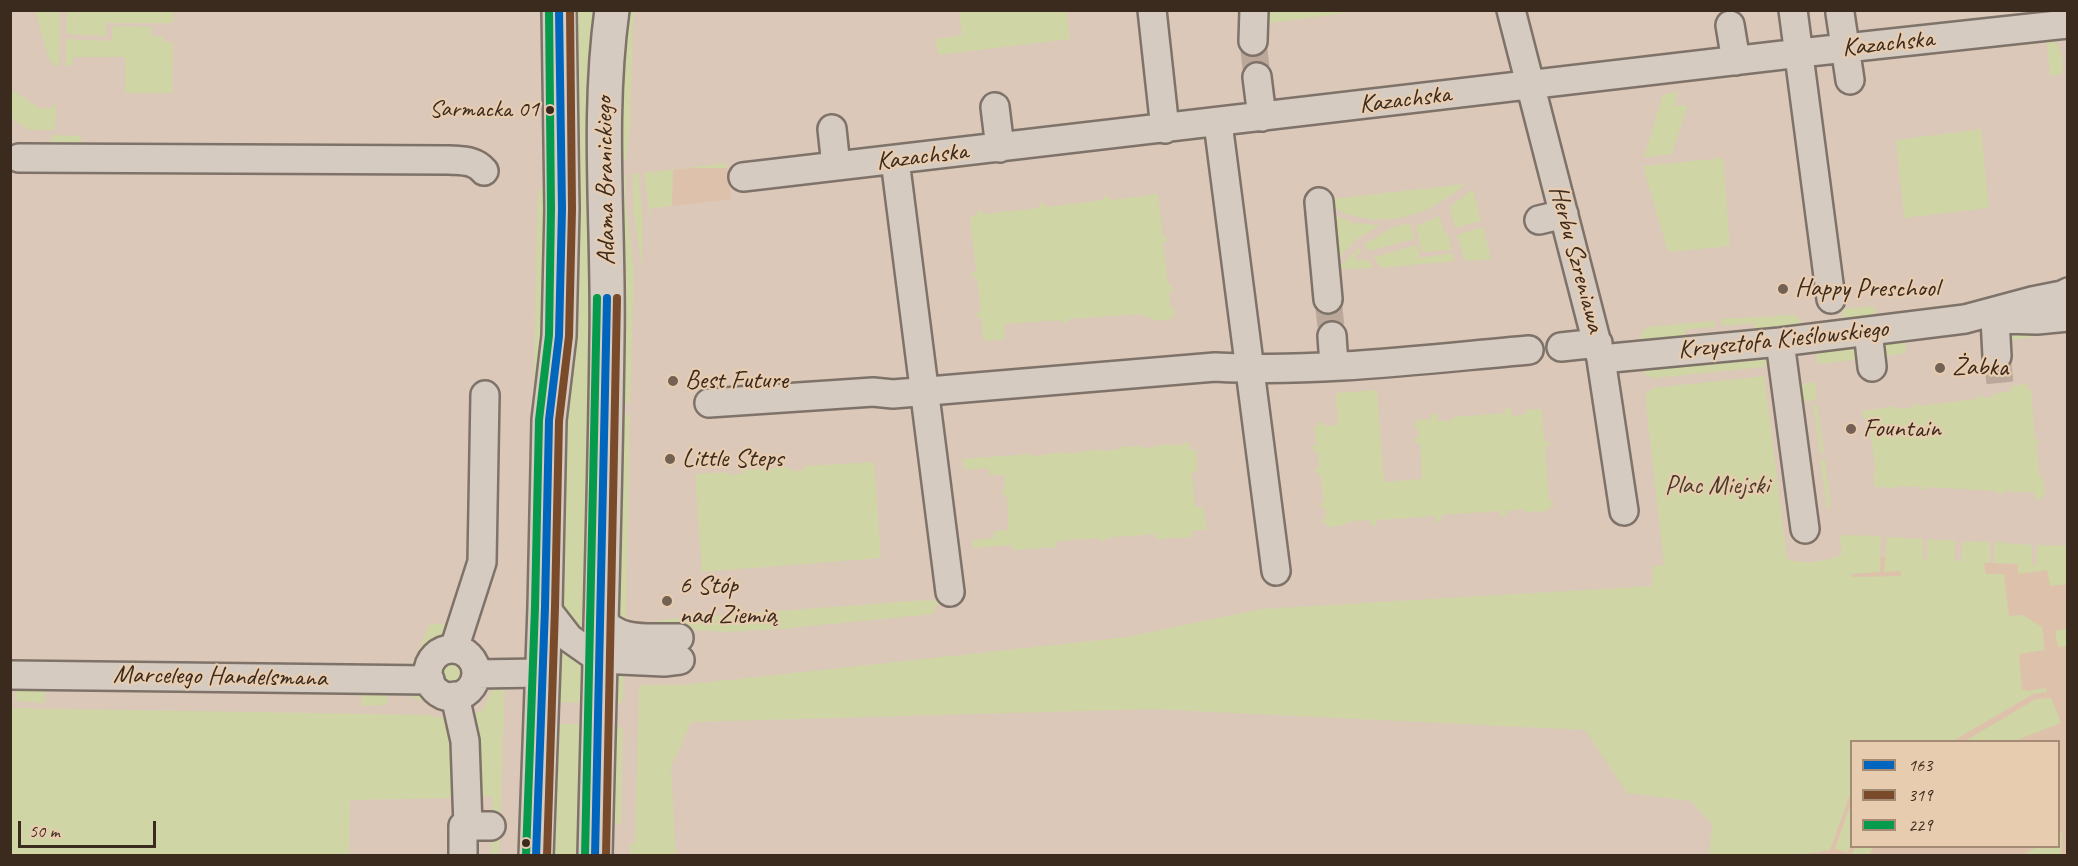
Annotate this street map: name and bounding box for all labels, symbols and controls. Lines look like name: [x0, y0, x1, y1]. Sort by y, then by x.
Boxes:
street label: Kazachska: [1841, 24, 1935, 64]
street label: Kazachska: [1358, 79, 1452, 121]
place label: Sarmacka 01: [429, 96, 539, 124]
street label: Adama Branickiego: [589, 96, 623, 266]
marker: Sarmacka 01: [544, 104, 556, 116]
street label: Kazachska: [875, 136, 969, 178]
street label: Herbu Szreniawa: [1541, 182, 1611, 336]
place label: Happy Preschool: [1795, 273, 1939, 305]
marker: Happy Preschool: [1776, 282, 1790, 296]
street label: Krzysztofa Kieślowskiego: [1676, 313, 1890, 367]
place label: Żabka: [1952, 352, 2008, 384]
marker: Żabka: [1933, 361, 1947, 375]
place label: Best Future: [685, 365, 788, 397]
marker: Best Future: [666, 374, 680, 388]
place label: Fountain: [1863, 413, 1941, 445]
marker: Fountain: [1844, 422, 1858, 436]
place label: Little Steps: [682, 443, 783, 475]
marker: Little Steps: [663, 452, 677, 466]
park label: Plac Miejski: [1665, 470, 1769, 502]
place label: 6 Stóp nad Ziemią: [679, 570, 776, 632]
marker: 6 Stóp nad Ziemią: [660, 594, 674, 608]
street label: Marcelego Handelsmana: [113, 660, 327, 694]
legend: [1850, 740, 2060, 848]
text: 163: [1908, 754, 1932, 776]
text: 319: [1908, 784, 1932, 806]
scale bar: [21, 809, 159, 847]
text: 229: [1908, 814, 1932, 836]
text: 50 m: [29, 820, 60, 842]
unlabelled marker: [520, 837, 532, 849]

